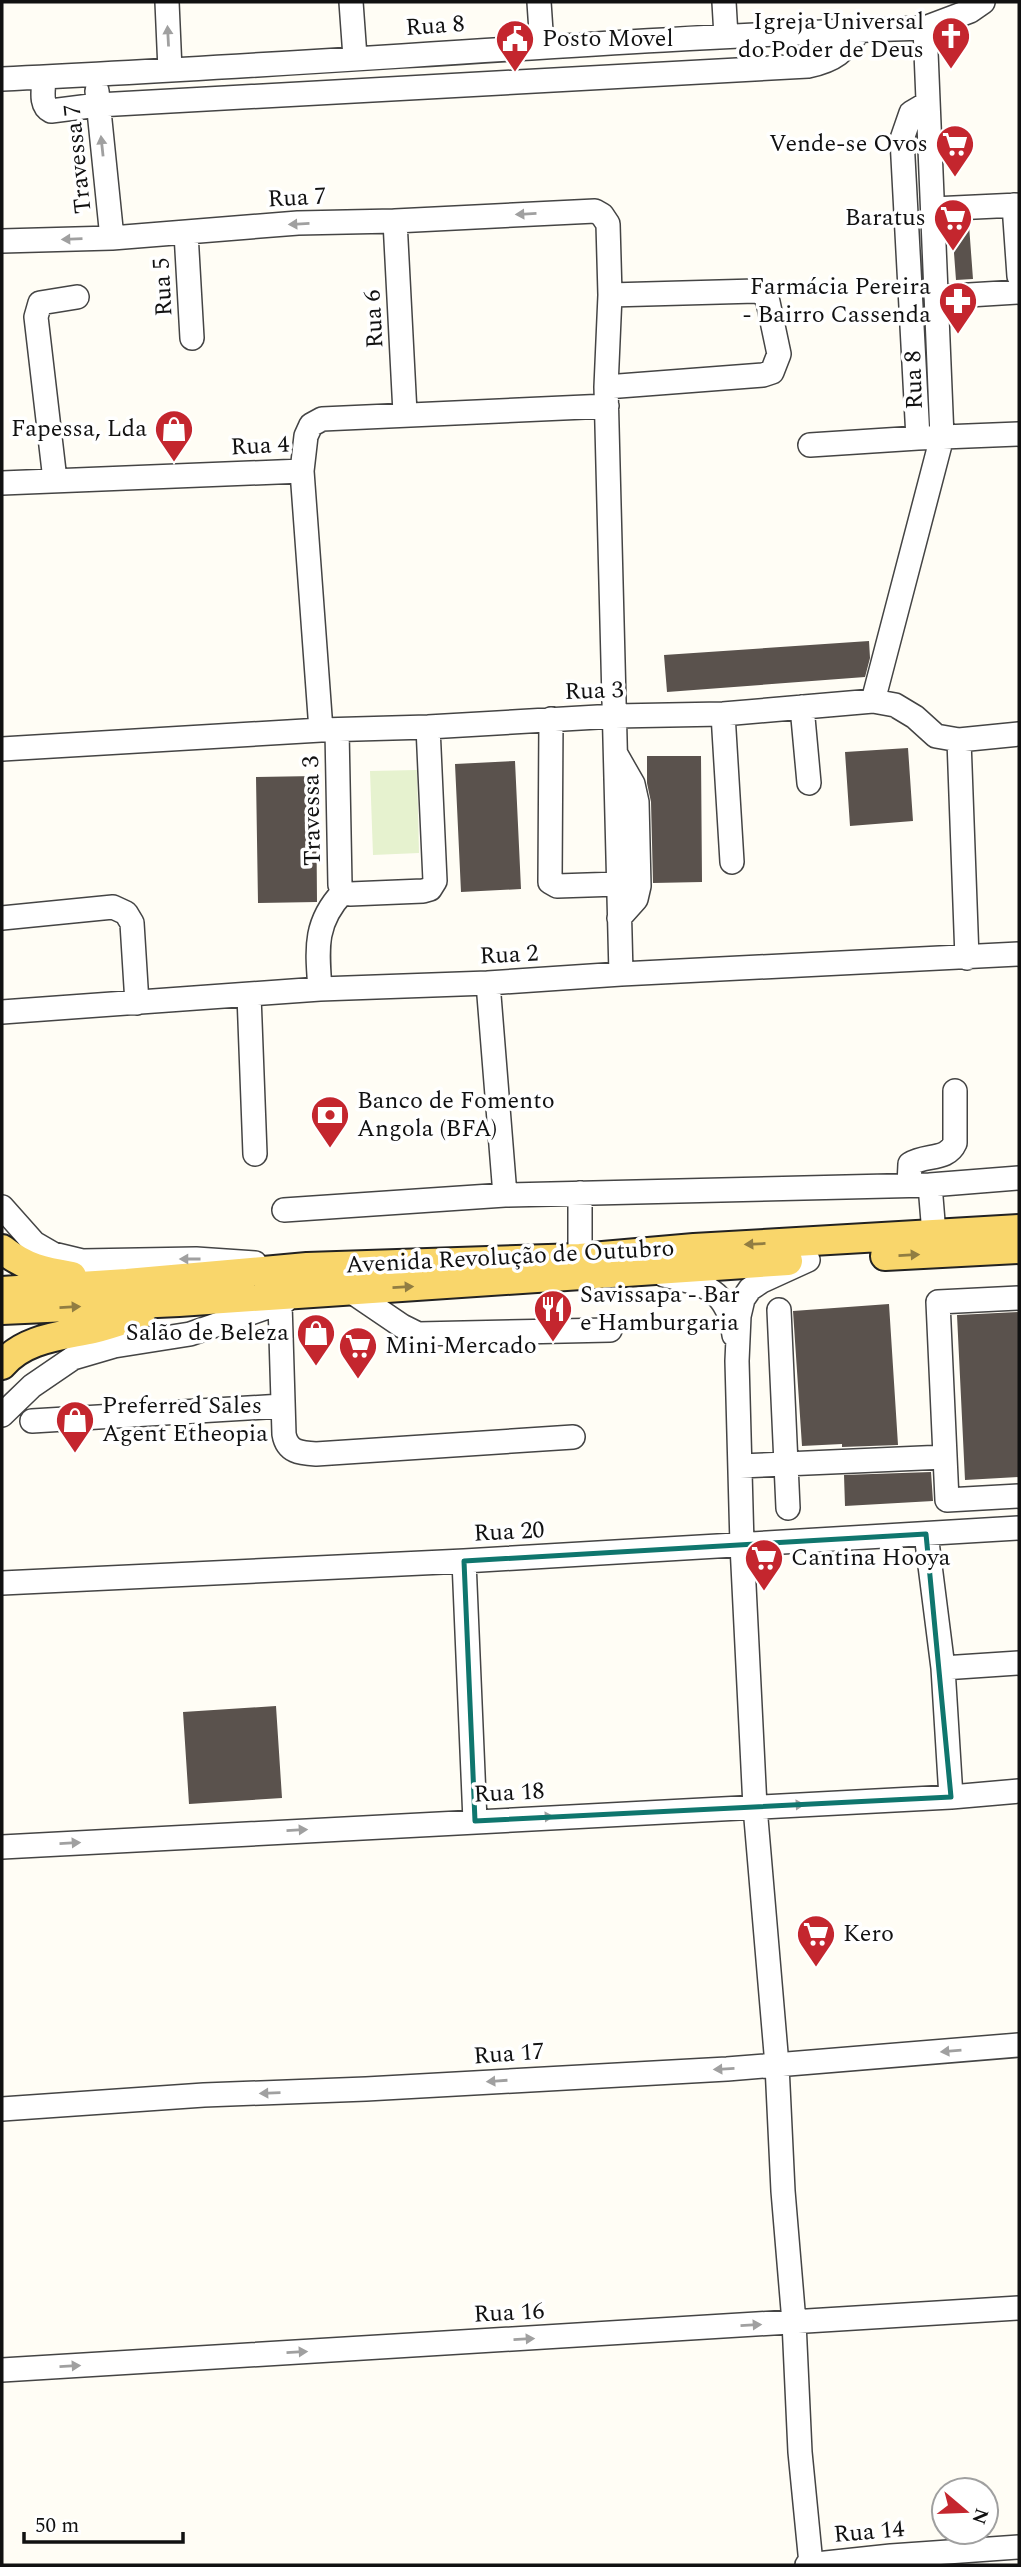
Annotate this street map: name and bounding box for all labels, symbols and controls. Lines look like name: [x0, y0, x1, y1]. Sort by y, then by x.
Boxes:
place label: Igreja Universal do Poder de Deus: [738, 4, 924, 68]
street label: Rua 8: [404, 6, 466, 46]
church icon: Igreja Universal do Poder de Deus: [930, 15, 972, 70]
public building icon: Posto Movel: [494, 18, 536, 73]
place label: Posto Movel: [542, 21, 674, 57]
one-way arrow: [163, 25, 174, 47]
street label: Travessa 7: [54, 102, 102, 216]
supermarket icon: Vende-se Ovos: [934, 123, 976, 178]
place label: Vende-se Ovos: [769, 126, 928, 162]
one-way arrow: [97, 135, 108, 157]
street label: Rua 7: [267, 178, 327, 218]
supermarket icon: Baratus: [932, 197, 974, 252]
place label: Baratus: [845, 200, 926, 236]
one-way arrow: [515, 209, 537, 220]
one-way arrow: [288, 218, 310, 229]
one-way arrow: [61, 233, 83, 245]
street label: Rua 5: [143, 257, 183, 317]
place label: Farmácia Pereira - Bairro Cassenda: [743, 269, 931, 333]
pharmacy icon: Farmácia Pereira - Bairro Cassenda: [937, 280, 979, 335]
street label: Rua 6: [354, 289, 394, 349]
street label: Rua 8: [895, 350, 933, 410]
shop icon: Fapessa, Lda: [153, 408, 195, 463]
place label: Fapessa, Lda: [11, 411, 147, 447]
street label: Rua 4: [230, 426, 290, 466]
street label: Rua 3: [564, 672, 624, 710]
street label: Travessa 3: [293, 756, 331, 866]
street label: Rua 2: [479, 935, 539, 975]
place label: Banco de Fomento Angola (BFA): [357, 1083, 555, 1147]
bank icon: Banco de Fomento Angola (BFA): [309, 1094, 351, 1149]
street label: Avenida Revolução de Outubro: [345, 1230, 675, 1284]
one-way arrow: [744, 1239, 766, 1250]
one-way arrow: [898, 1249, 920, 1260]
one-way arrow: [179, 1253, 201, 1265]
place label: Savissapa - Bar e Hamburgaria: [580, 1277, 740, 1341]
one-way arrow: [392, 1281, 414, 1292]
restaurant icon: Savissapa - Bar e Hamburgaria: [532, 1288, 574, 1343]
one-way arrow: [59, 1302, 81, 1313]
shop icon: Salão de Beleza: [295, 1312, 337, 1367]
place label: Salão de Beleza: [126, 1315, 289, 1351]
supermarket icon: Mini Mercado: [337, 1325, 379, 1380]
place label: Mini Mercado: [385, 1328, 537, 1364]
place label: Preferred Sales Agent Etheopia: [102, 1388, 268, 1452]
shop icon: Preferred Sales Agent Etheopia: [54, 1399, 96, 1454]
street label: Rua 20: [473, 1512, 545, 1552]
supermarket icon: Cantina Hooya: [743, 1537, 785, 1592]
place label: Cantina Hooya: [791, 1540, 951, 1576]
street label: Rua 18: [473, 1773, 545, 1813]
one-way arrow: [784, 1799, 806, 1810]
one-way arrow: [532, 1812, 554, 1823]
one-way arrow: [286, 1825, 308, 1836]
one-way arrow: [59, 1837, 81, 1848]
supermarket icon: Kero: [795, 1913, 837, 1968]
place label: Kero: [843, 1916, 894, 1952]
street label: Rua 17: [472, 2034, 546, 2074]
one-way arrow: [940, 2046, 962, 2057]
one-way arrow: [713, 2064, 735, 2075]
one-way arrow: [486, 2076, 508, 2087]
one-way arrow: [259, 2087, 281, 2098]
street label: Rua 16: [473, 2293, 545, 2333]
one-way arrow: [740, 2319, 762, 2330]
one-way arrow: [513, 2333, 535, 2344]
one-way arrow: [286, 2346, 308, 2357]
one-way arrow: [59, 2360, 81, 2371]
north arrow: [930, 2476, 1000, 2546]
scale bar: [24, 2500, 184, 2544]
text: N: [963, 2504, 996, 2528]
text: 50 m: [35, 2510, 79, 2542]
street label: Rua 14: [832, 2511, 906, 2553]

